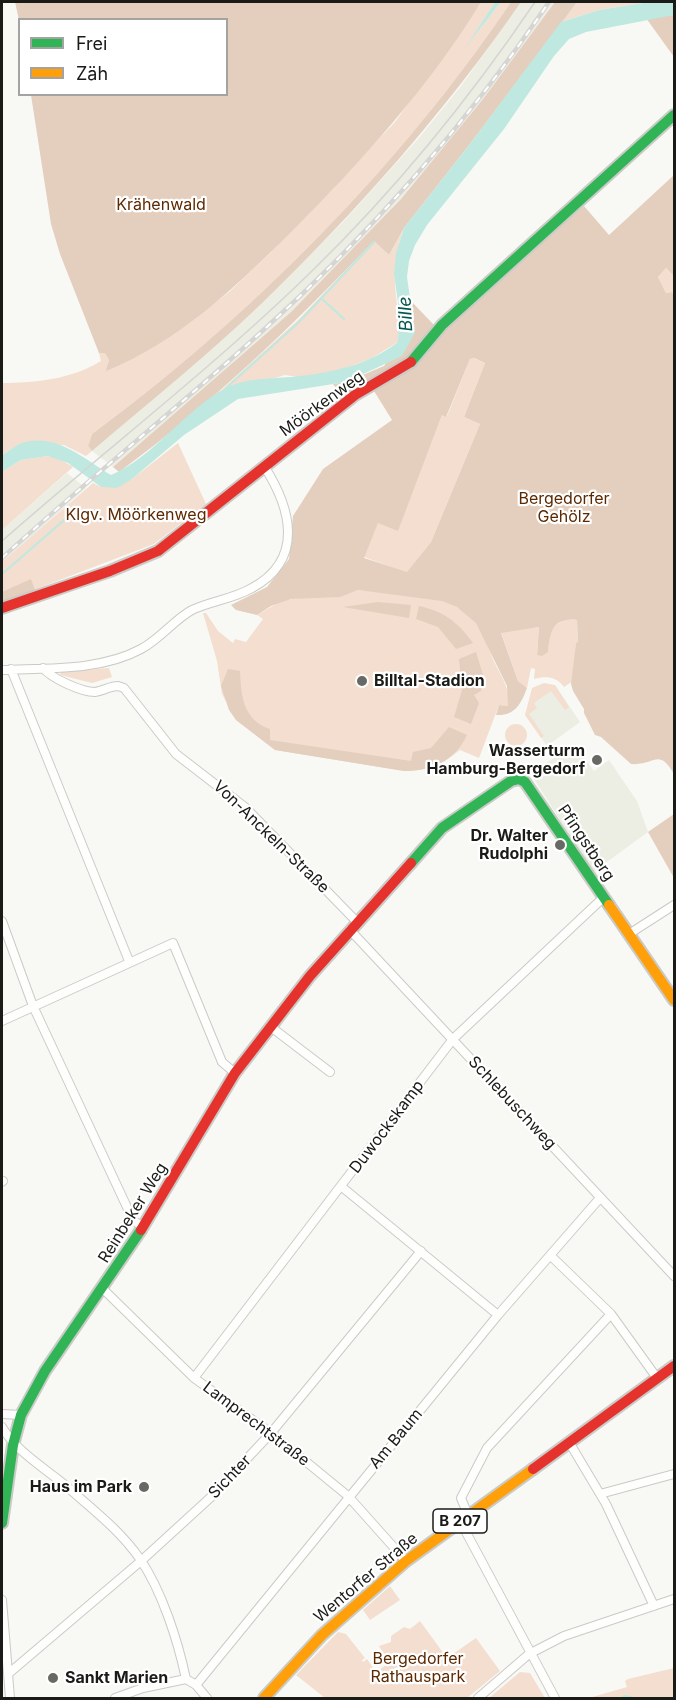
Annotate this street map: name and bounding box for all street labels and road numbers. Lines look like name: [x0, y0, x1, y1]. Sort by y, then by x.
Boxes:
street label: Möörkenweg: [276, 367, 368, 441]
street label: Von-Anckeln-Straße: [209, 777, 333, 897]
street label: Pfingstberg: [554, 801, 618, 885]
street label: Schlebuschweg: [464, 1052, 560, 1154]
street label: Duwockskamp: [346, 1077, 428, 1177]
street label: Reinbeker Weg: [95, 1159, 171, 1267]
street label: Lamprechtstraße: [199, 1378, 313, 1470]
street label: Am Baum: [365, 1405, 427, 1473]
street label: Sichter: [205, 1451, 255, 1503]
road number: B 207: [433, 1509, 487, 1533]
street label: Wentorfer Straße: [310, 1529, 422, 1627]

